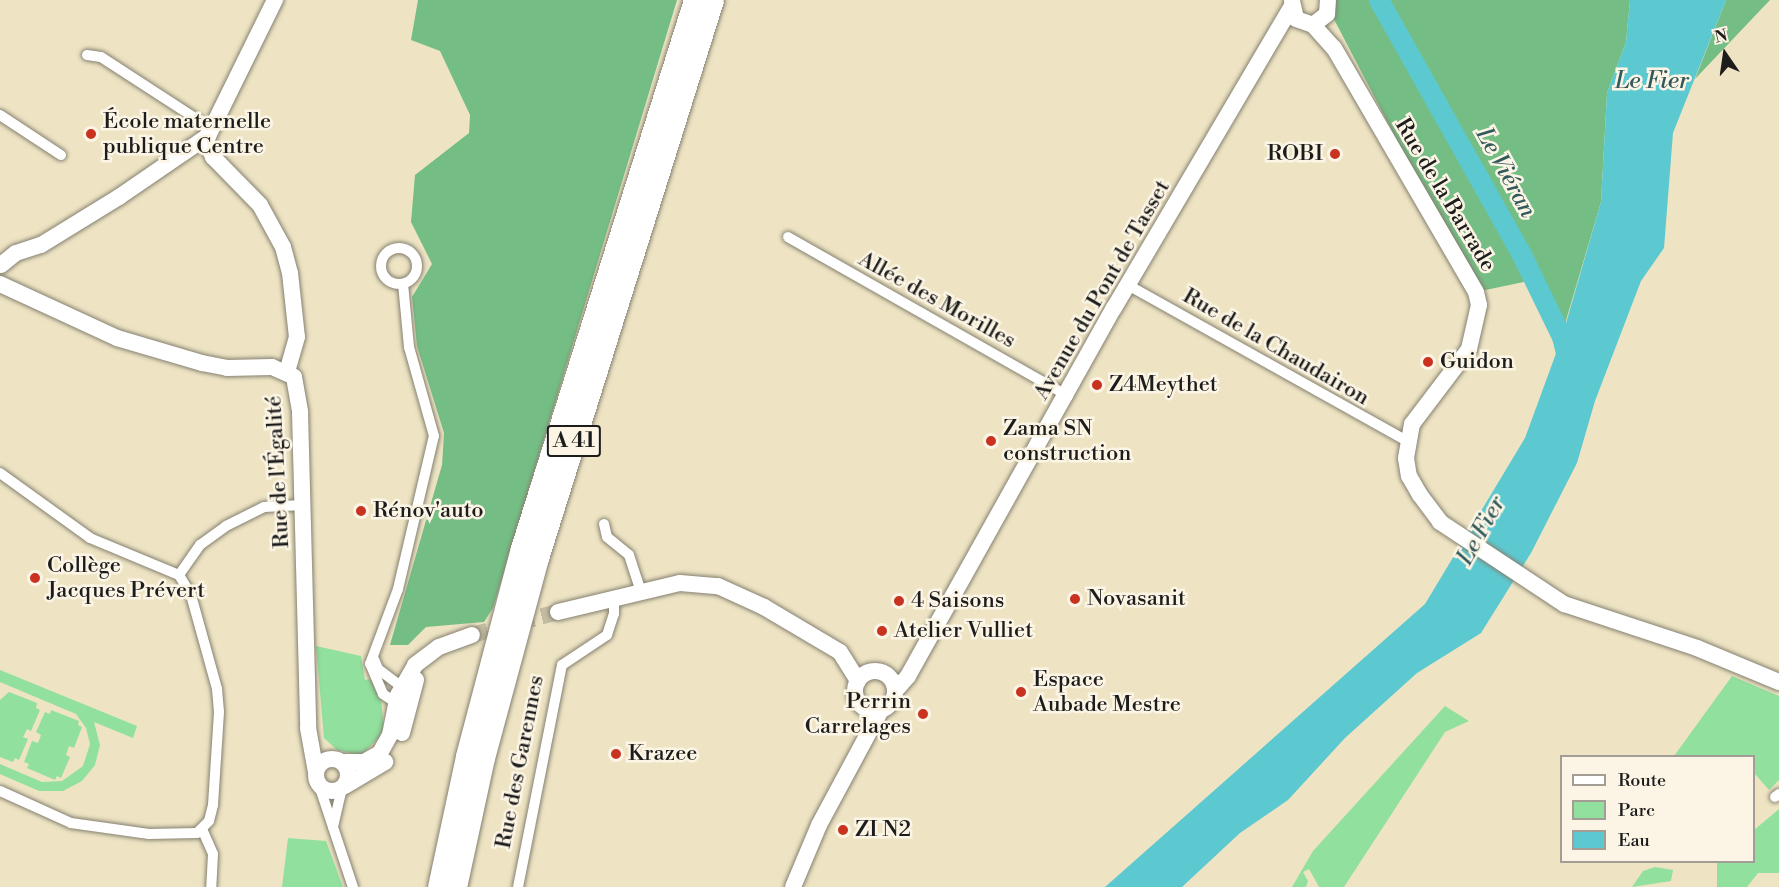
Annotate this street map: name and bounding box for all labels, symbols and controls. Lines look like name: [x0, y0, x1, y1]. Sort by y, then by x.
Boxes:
north arrow: [1695, 24, 1755, 84]
text: N: [1713, 25, 1729, 48]
water label: Le Fier: [1615, 68, 1689, 96]
place label: École maternelle publique Centre: [103, 108, 271, 160]
street label: Rue de la Barrade: [1389, 113, 1501, 277]
water label: Le Viéran: [1469, 123, 1541, 223]
marker: École maternelle publique Centre: [84, 127, 98, 141]
place label: ROBI: [1267, 141, 1323, 167]
marker: ROBI: [1328, 147, 1342, 161]
street label: Avenue du Pont de Tasset: [1028, 175, 1176, 405]
street label: Allée des Morilles: [854, 246, 1020, 354]
street label: Rue de la Chaudairon: [1178, 283, 1374, 411]
place label: Guidon: [1440, 349, 1514, 375]
marker: Guidon: [1421, 355, 1435, 369]
place label: Z4Meythet: [1109, 372, 1218, 398]
marker: Z4Meythet: [1090, 378, 1104, 392]
street label: Rue de l'Égalité: [261, 395, 295, 549]
place label: Zama SN construction: [1003, 415, 1131, 466]
road number: A 41: [546, 423, 602, 459]
marker: Zama SN construction: [984, 434, 998, 448]
water label: Le Fier: [1451, 492, 1513, 570]
place label: Rénov'auto: [373, 498, 484, 524]
marker: Rénov'auto: [354, 504, 368, 518]
place label: Collège Jacques Prévert: [47, 552, 205, 604]
marker: Collège Jacques Prévert: [28, 571, 42, 585]
place label: Novasanit: [1087, 586, 1186, 612]
place label: 4 Saisons: [911, 588, 1004, 614]
marker: Novasanit: [1068, 592, 1082, 606]
marker: 4 Saisons: [892, 594, 906, 608]
place label: Atelier Vulliet: [894, 618, 1033, 644]
marker: Atelier Vulliet: [875, 624, 889, 638]
place label: Espace Aubade Mestre: [1033, 666, 1181, 718]
street label: Rue des Garennes: [490, 673, 550, 851]
marker: Espace Aubade Mestre: [1014, 685, 1028, 699]
place label: Perrin Carrelages: [805, 688, 911, 740]
marker: Perrin Carrelages: [916, 707, 930, 721]
place label: Krazee: [628, 741, 697, 767]
marker: Krazee: [609, 747, 623, 761]
legend: [1560, 755, 1755, 863]
text: Route: [1618, 769, 1666, 792]
text: Parc: [1618, 799, 1655, 822]
place label: ZI N2: [855, 817, 911, 843]
marker: ZI N2: [836, 823, 850, 837]
text: Eau: [1618, 829, 1650, 852]

